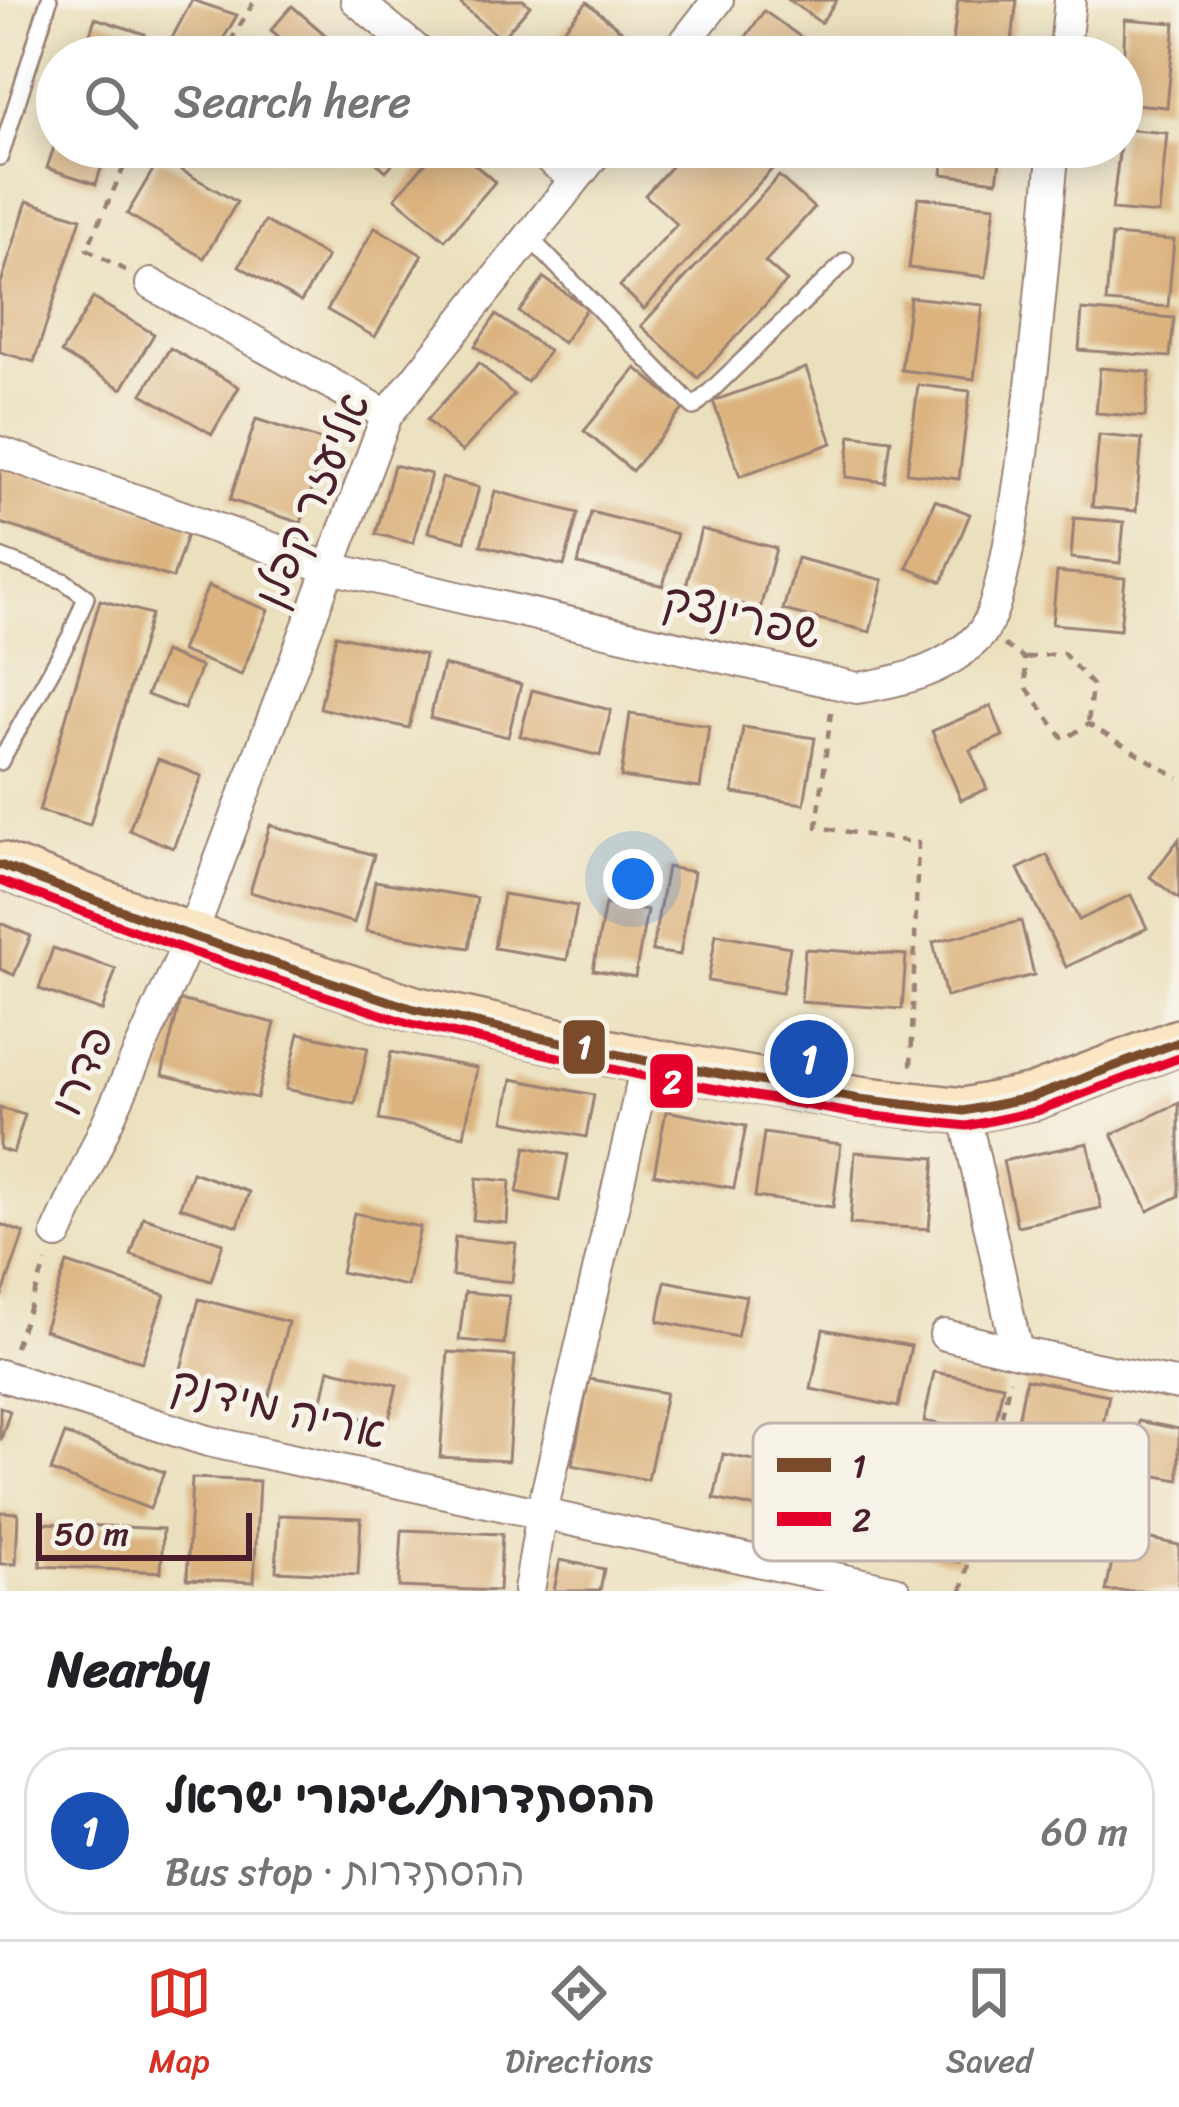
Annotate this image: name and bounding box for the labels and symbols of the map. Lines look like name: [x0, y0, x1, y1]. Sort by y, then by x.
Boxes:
street label: אליעזר קפלן: [230, 379, 393, 620]
street label: שפרינצק: [655, 559, 829, 673]
your location: [603, 849, 663, 909]
street label: פדרו: [27, 1012, 137, 1129]
pin: 1: [770, 1014, 848, 1104]
line badge: 1: [561, 1018, 607, 1076]
text: 1: [577, 1018, 591, 1076]
line badge: 2: [648, 1052, 695, 1110]
text: 2: [662, 1053, 682, 1111]
street label: אריה מידנק: [163, 1343, 395, 1473]
legend: [753, 1423, 1149, 1561]
text: 1: [852, 1437, 866, 1495]
text: 2: [852, 1491, 871, 1549]
scale bar: [36, 1507, 252, 1560]

